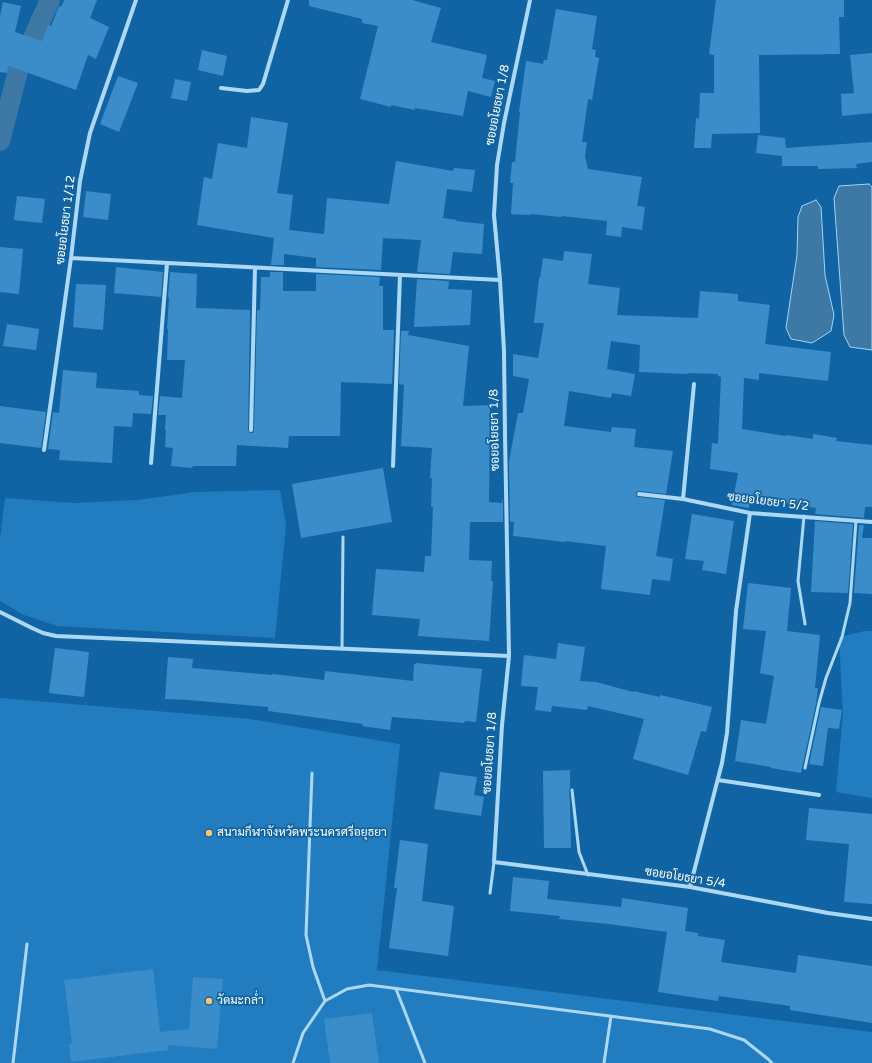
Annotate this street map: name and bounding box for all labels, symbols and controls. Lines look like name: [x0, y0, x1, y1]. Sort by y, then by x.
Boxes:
street label: ซอยอโยธยา 1/8: [483, 63, 513, 147]
street label: ซอยอโยธยา 1/12: [53, 174, 79, 266]
street label: ซอยอโยธยา 1/8: [487, 389, 503, 471]
street label: ซอยอโยธยา 5/2: [726, 490, 810, 514]
street label: ซอยอโยธยา 1/8: [480, 711, 500, 795]
place label: สนามกีฬาจังหวัดพระนครศรีอยุธยา: [217, 826, 387, 840]
marker: สนามกีฬาจังหวัดพระนครศรีอยุธยา: [204, 828, 214, 838]
street label: ซอยอโยธยา 5/4: [644, 864, 726, 892]
place label: วัดมะกล่ำ: [217, 994, 264, 1008]
marker: วัดมะกล่ำ: [204, 996, 214, 1006]

